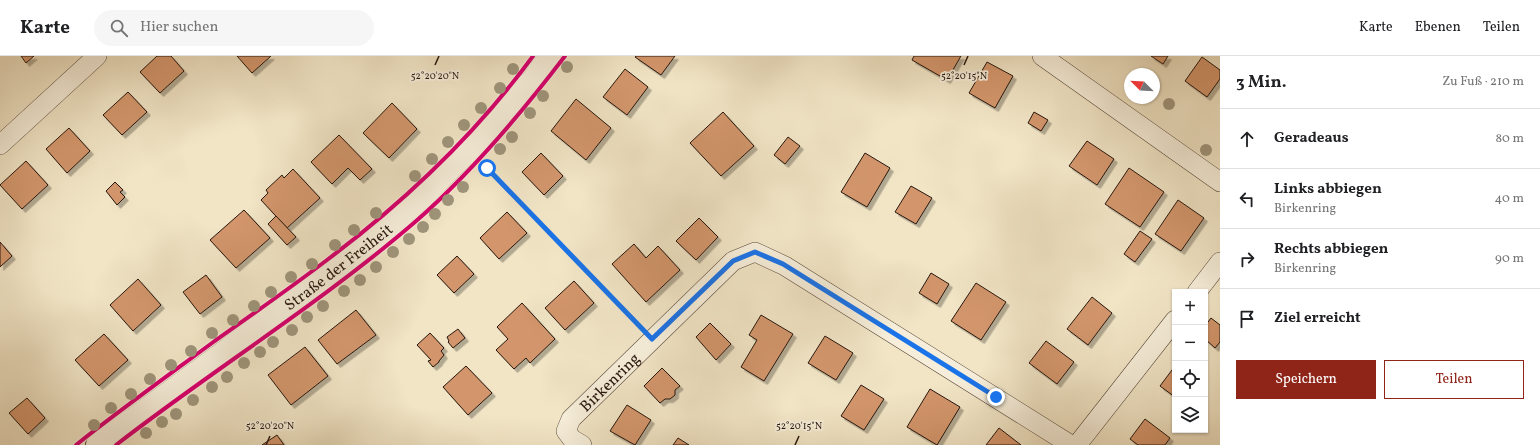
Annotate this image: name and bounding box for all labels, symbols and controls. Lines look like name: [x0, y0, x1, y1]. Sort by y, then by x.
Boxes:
search box: [94, 10, 374, 46]
text: Karte: [20, 15, 70, 41]
icon: search: [108, 17, 130, 39]
text: Hier suchen: [140, 17, 218, 38]
text: Karte: [1359, 18, 1393, 37]
text: Ebenen: [1415, 18, 1461, 37]
text: Teilen: [1483, 18, 1520, 37]
north arrow: [1124, 68, 1160, 104]
text: 52°20'20"N: [411, 69, 460, 83]
text: 52°20'15"N: [941, 69, 988, 83]
text: 3 Min.: [1236, 71, 1287, 94]
text: Zu Fuß · 210 m: [1442, 73, 1524, 91]
icon: ahead: [1236, 128, 1258, 150]
text: Geradeaus: [1274, 128, 1349, 149]
text: 80 m: [1495, 130, 1524, 148]
route start: [478, 159, 496, 177]
text: Links abbiegen: [1274, 179, 1382, 200]
icon: left: [1236, 188, 1258, 210]
text: 40 m: [1495, 190, 1524, 208]
text: Birkenring: [1274, 200, 1336, 218]
street label: Straße der Freiheit: [281, 219, 399, 317]
text: Rechts abbiegen: [1274, 239, 1389, 260]
icon: right: [1236, 248, 1258, 270]
text: 90 m: [1495, 250, 1524, 268]
text: Birkenring: [1274, 260, 1336, 278]
map controls: [1172, 289, 1208, 433]
button: +: [1172, 289, 1208, 325]
icon: arrive: [1236, 308, 1258, 330]
text: Ziel erreicht: [1274, 308, 1361, 329]
button: −: [1172, 325, 1208, 361]
street label: Birkenring: [576, 349, 646, 418]
button: Speichern: [1236, 360, 1376, 399]
button: Teilen: [1384, 360, 1524, 399]
button: locate: [1172, 361, 1208, 397]
route end: [987, 388, 1005, 406]
button: layers: [1172, 397, 1208, 433]
text: 52°20'20"N: [246, 419, 295, 433]
text: 52°20'15"N: [776, 419, 823, 433]

